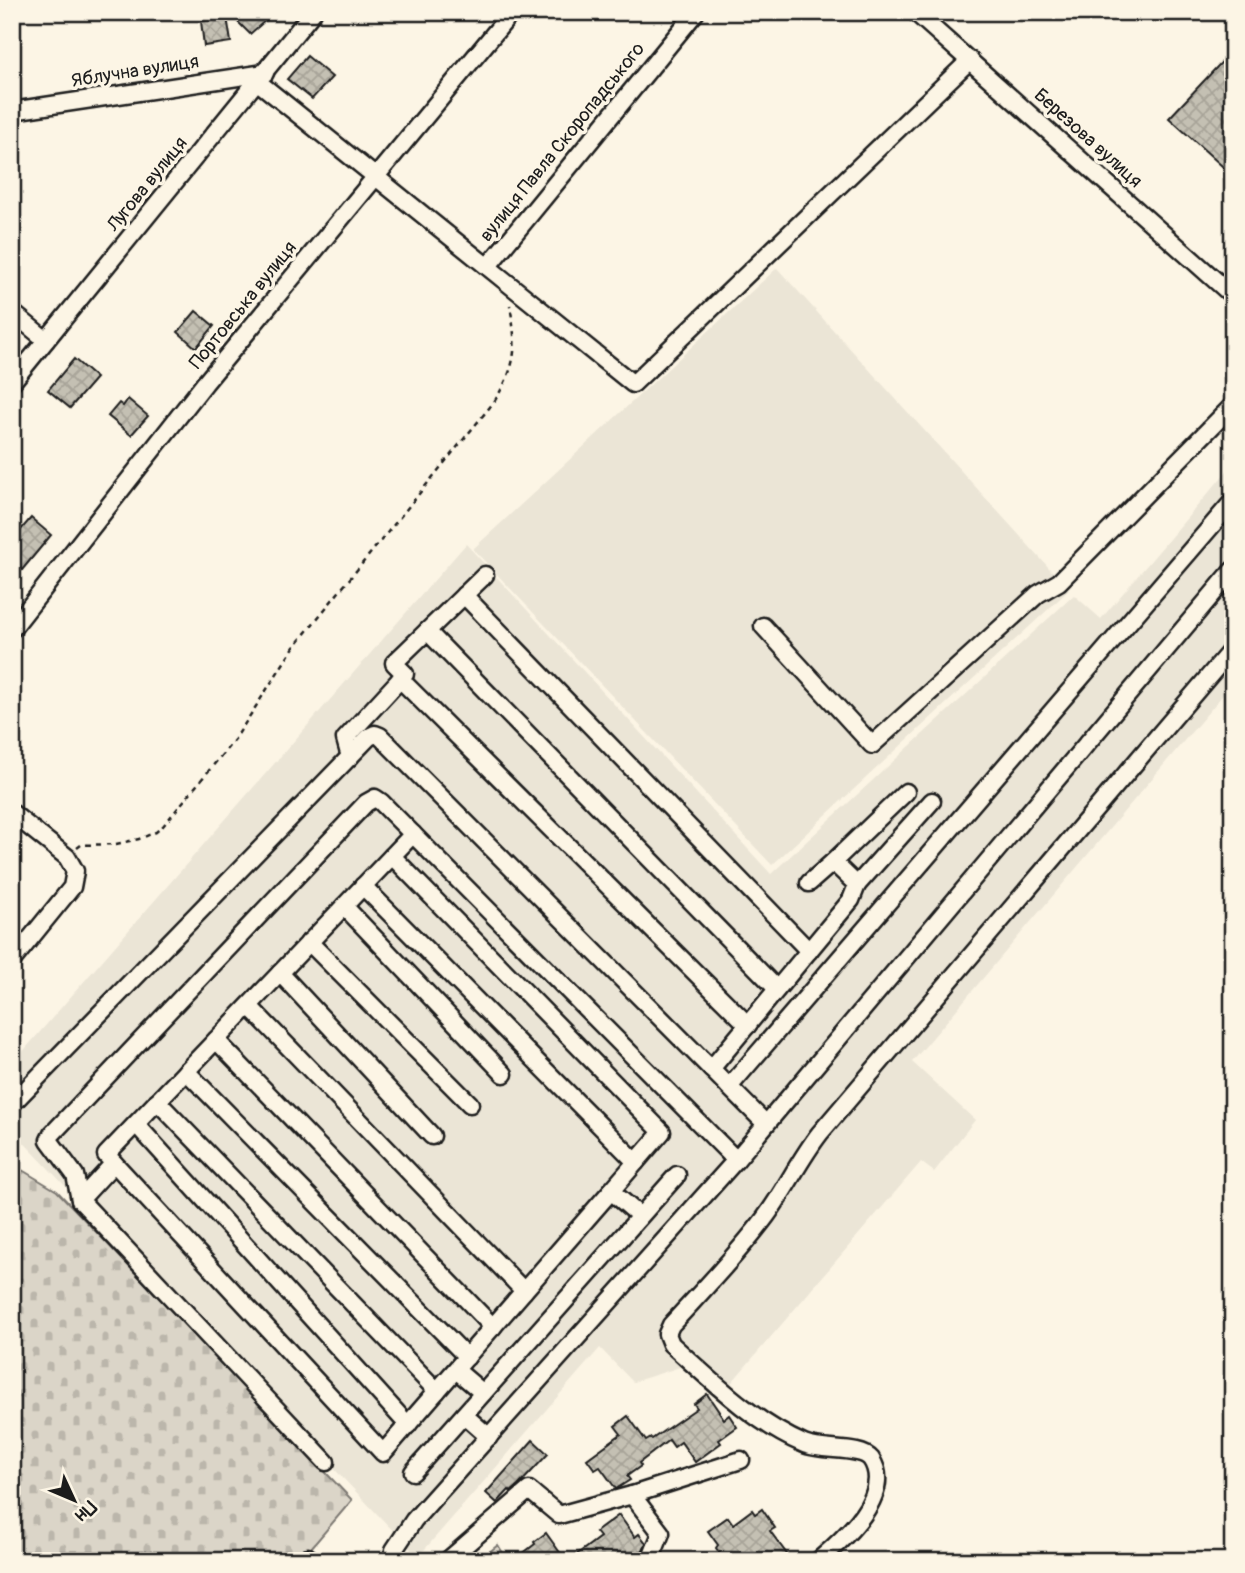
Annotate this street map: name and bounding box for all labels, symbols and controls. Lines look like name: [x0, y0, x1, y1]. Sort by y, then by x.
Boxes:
street label: вулиця Павла Скоропадського: [474, 38, 650, 246]
street label: Яблучна вулиця: [70, 49, 201, 93]
street label: Березова вулиця: [1029, 83, 1147, 193]
street label: Лугова вулиця: [101, 132, 193, 237]
street label: Портовська вулиця: [184, 236, 302, 374]
north arrow: [38, 1464, 108, 1534]
text: Пн: [70, 1495, 101, 1527]

